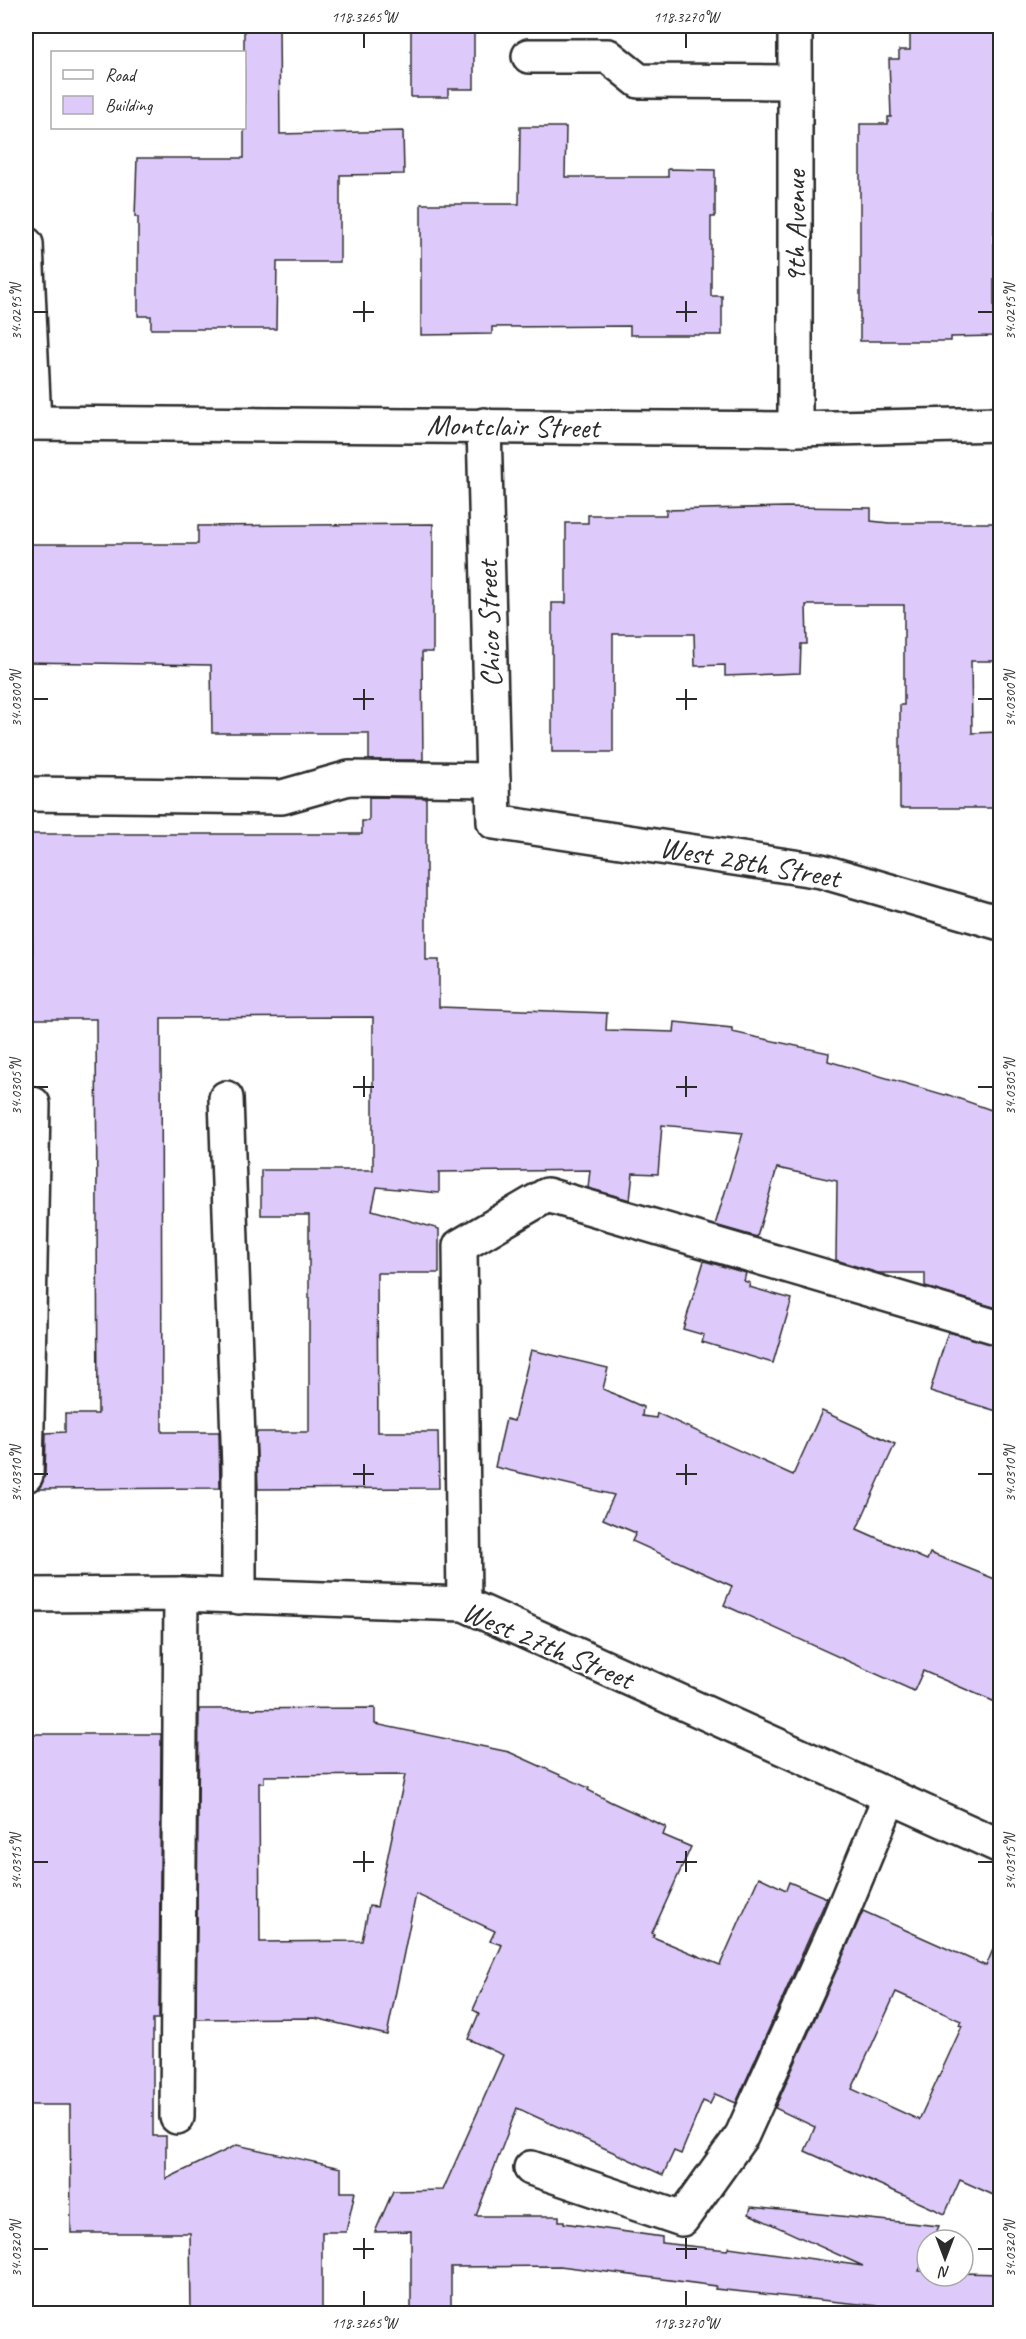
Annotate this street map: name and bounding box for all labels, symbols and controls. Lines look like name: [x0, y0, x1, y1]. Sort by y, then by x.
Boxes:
text: 118.3265°W: [331, 8, 400, 27]
text: 118.3270°W: [653, 8, 722, 27]
legend: [51, 51, 246, 129]
text: Road: [105, 64, 138, 86]
text: Building: [105, 94, 154, 116]
street label: 9th Avenue: [776, 168, 814, 284]
text: 34.0295°N: [7, 281, 26, 340]
text: 34.0295°N: [1001, 281, 1020, 340]
street label: Montclair Street: [427, 405, 603, 447]
street label: Chico Street: [468, 557, 510, 688]
text: 34.0300°N: [7, 668, 26, 727]
text: 34.0300°N: [1001, 668, 1020, 727]
street label: West 28th Street: [657, 828, 846, 897]
text: 34.0305°N: [7, 1056, 26, 1115]
text: 34.0305°N: [1001, 1056, 1020, 1115]
text: 34.0310°N: [7, 1443, 26, 1502]
text: 34.0310°N: [1001, 1443, 1020, 1502]
street label: West 27th Street: [457, 1592, 642, 1699]
text: 34.0315°N: [7, 1831, 26, 1890]
text: 34.0315°N: [1001, 1831, 1020, 1890]
text: 34.0320°N: [7, 2218, 26, 2277]
text: 34.0320°N: [1001, 2218, 1020, 2277]
north arrow: [915, 2228, 975, 2288]
text: N: [937, 2262, 950, 2282]
text: 118.3265°W: [331, 2314, 400, 2333]
text: 118.3270°W: [653, 2314, 722, 2333]

